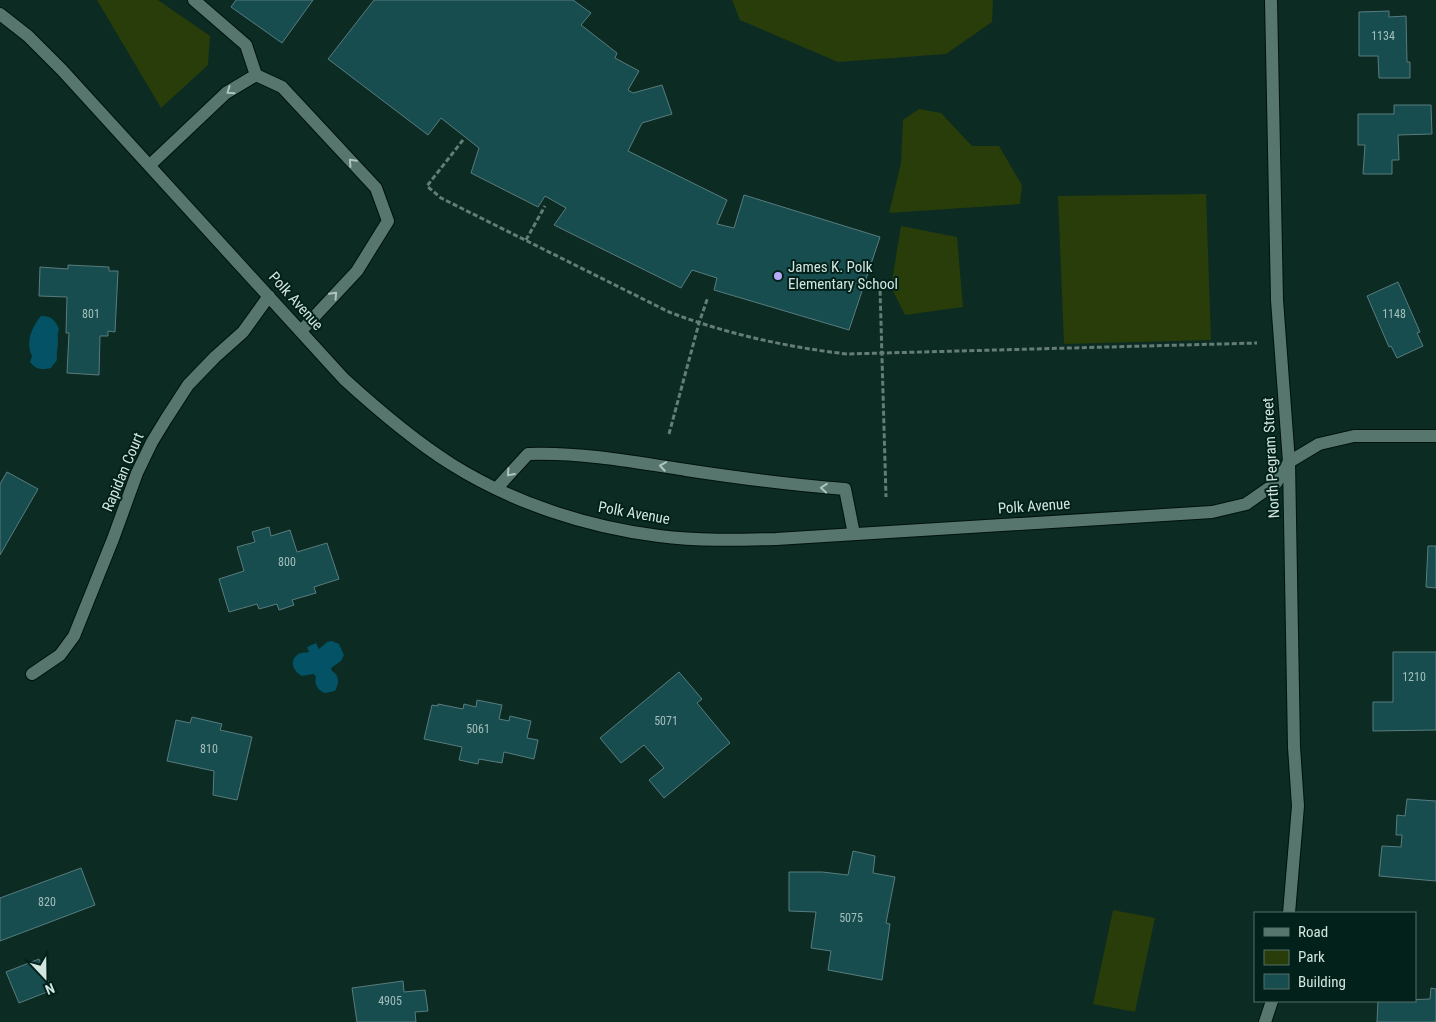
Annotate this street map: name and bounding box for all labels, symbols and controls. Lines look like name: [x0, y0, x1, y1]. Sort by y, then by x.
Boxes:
house number: 1134: [1371, 29, 1395, 43]
one-way arrow: [226, 85, 235, 94]
one-way arrow: [349, 159, 358, 168]
place label: James K. Polk Elementary School: [788, 258, 898, 293]
street label: Polk Avenue: [265, 268, 327, 334]
marker: James K. Polk Elementary School: [772, 270, 784, 282]
one-way arrow: [328, 292, 337, 301]
house number: 801: [82, 307, 100, 321]
house number: 1148: [1382, 307, 1406, 321]
street label: North Pegram Street: [1259, 397, 1283, 519]
street label: Rapidan Court: [98, 430, 148, 514]
one-way arrow: [659, 462, 667, 472]
one-way arrow: [507, 468, 516, 477]
one-way arrow: [820, 482, 828, 493]
street label: Polk Avenue: [997, 494, 1071, 518]
street label: Polk Avenue: [597, 498, 671, 528]
house number: 800: [278, 555, 296, 569]
house number: 1210: [1402, 670, 1426, 684]
house number: 5071: [654, 714, 678, 728]
house number: 5061: [466, 722, 490, 736]
house number: 810: [200, 742, 218, 756]
house number: 820: [38, 895, 56, 909]
house number: 5075: [839, 911, 863, 925]
legend: [1254, 912, 1416, 1002]
text: Road: [1298, 923, 1328, 941]
text: Park: [1298, 948, 1325, 966]
north arrow: [20, 952, 70, 1002]
text: Building: [1298, 973, 1346, 991]
text: N: [43, 980, 57, 998]
house number: 4905: [378, 994, 402, 1008]

